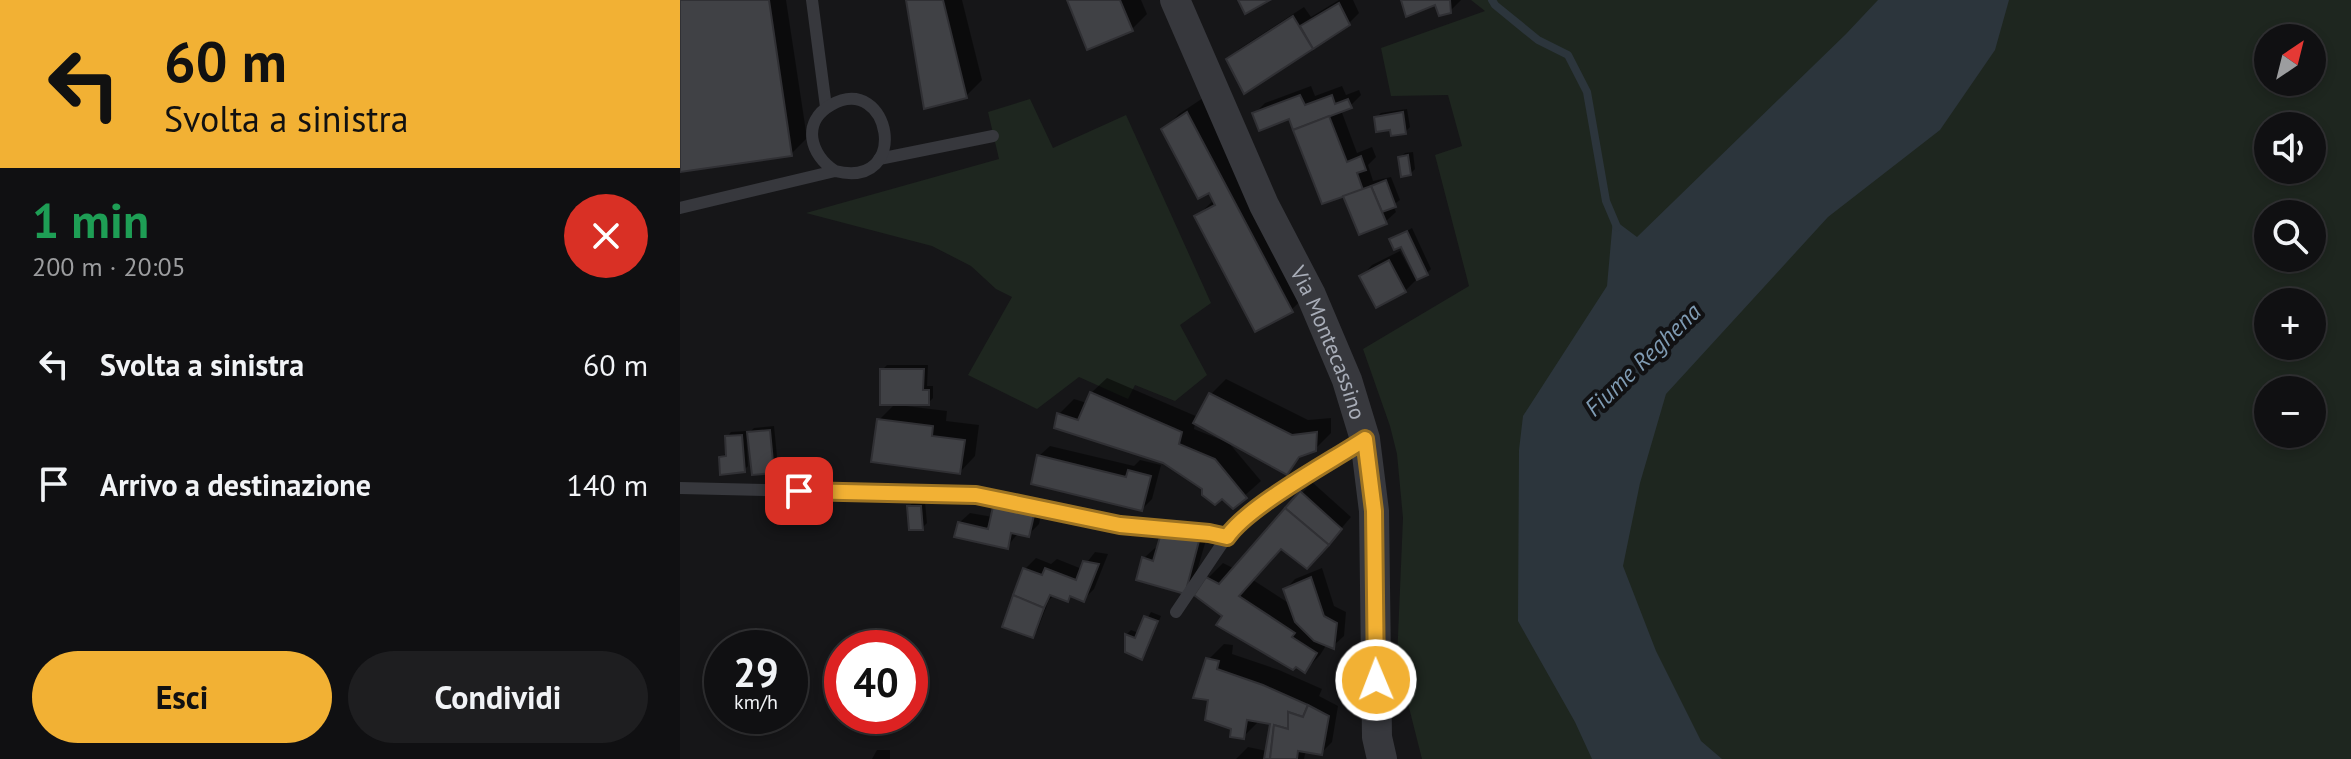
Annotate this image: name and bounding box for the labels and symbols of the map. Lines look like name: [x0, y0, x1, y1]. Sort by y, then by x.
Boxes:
north arrow: [2254, 24, 2326, 96]
street label: Via Montecassino: [1284, 260, 1372, 423]
water label: Fiume Reghena: [1578, 296, 1708, 423]
pin: [765, 457, 833, 525]
speed limit sign: 40: [824, 630, 928, 734]
position arrow: [1334, 638, 1418, 722]

